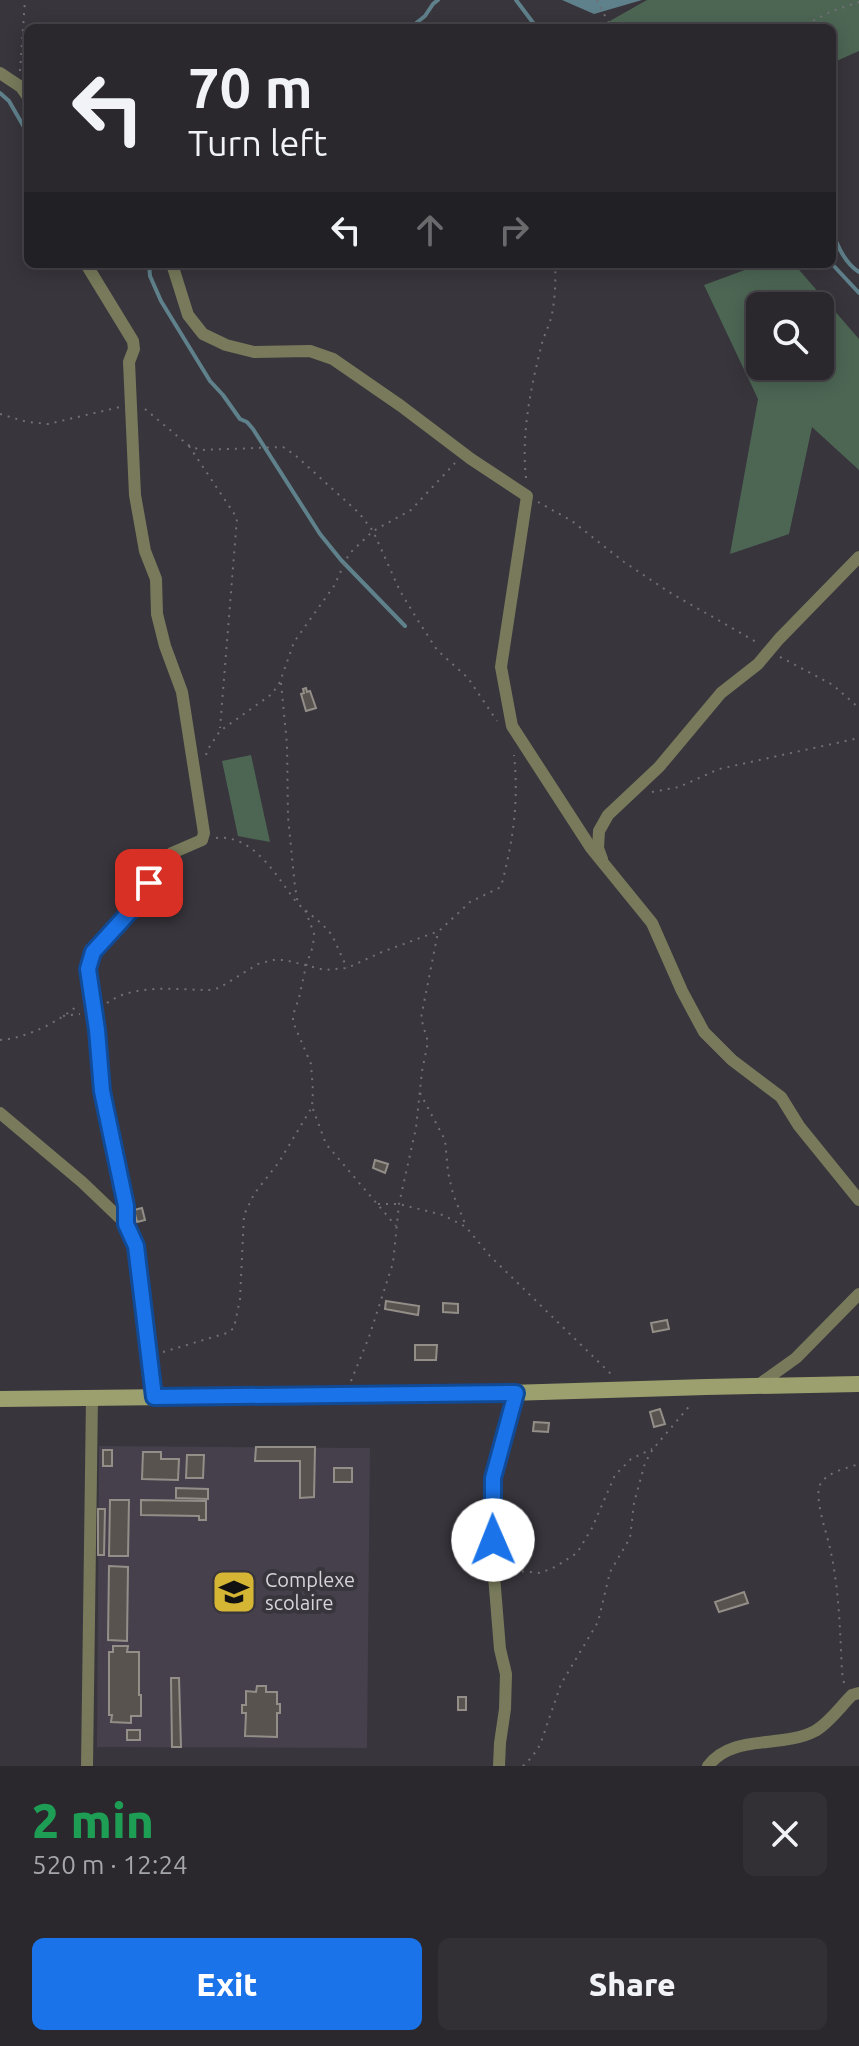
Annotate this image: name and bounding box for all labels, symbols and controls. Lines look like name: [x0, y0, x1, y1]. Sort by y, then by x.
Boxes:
icon: left: [56, 56, 160, 160]
text: 70 m: [188, 56, 313, 119]
text: Turn left: [188, 122, 327, 163]
icon: left: [324, 208, 368, 252]
icon: ahead: [408, 208, 452, 252]
icon: right: [492, 208, 536, 252]
map controls: [746, 292, 834, 380]
button: search: [746, 292, 834, 380]
pin: [115, 849, 183, 917]
icon: arrive: [127, 861, 171, 905]
position arrow: [451, 1498, 535, 1582]
school or university icon: Complexe scolaire: [210, 1568, 258, 1616]
place label: Complexe scolaire: [265, 1568, 355, 1614]
button: close: [743, 1792, 827, 1876]
text: 2 min: [32, 1793, 154, 1847]
text: 520 m · 12:24: [32, 1850, 188, 1879]
button: Exit: [32, 1938, 422, 2030]
button: Share: [438, 1938, 827, 2030]

